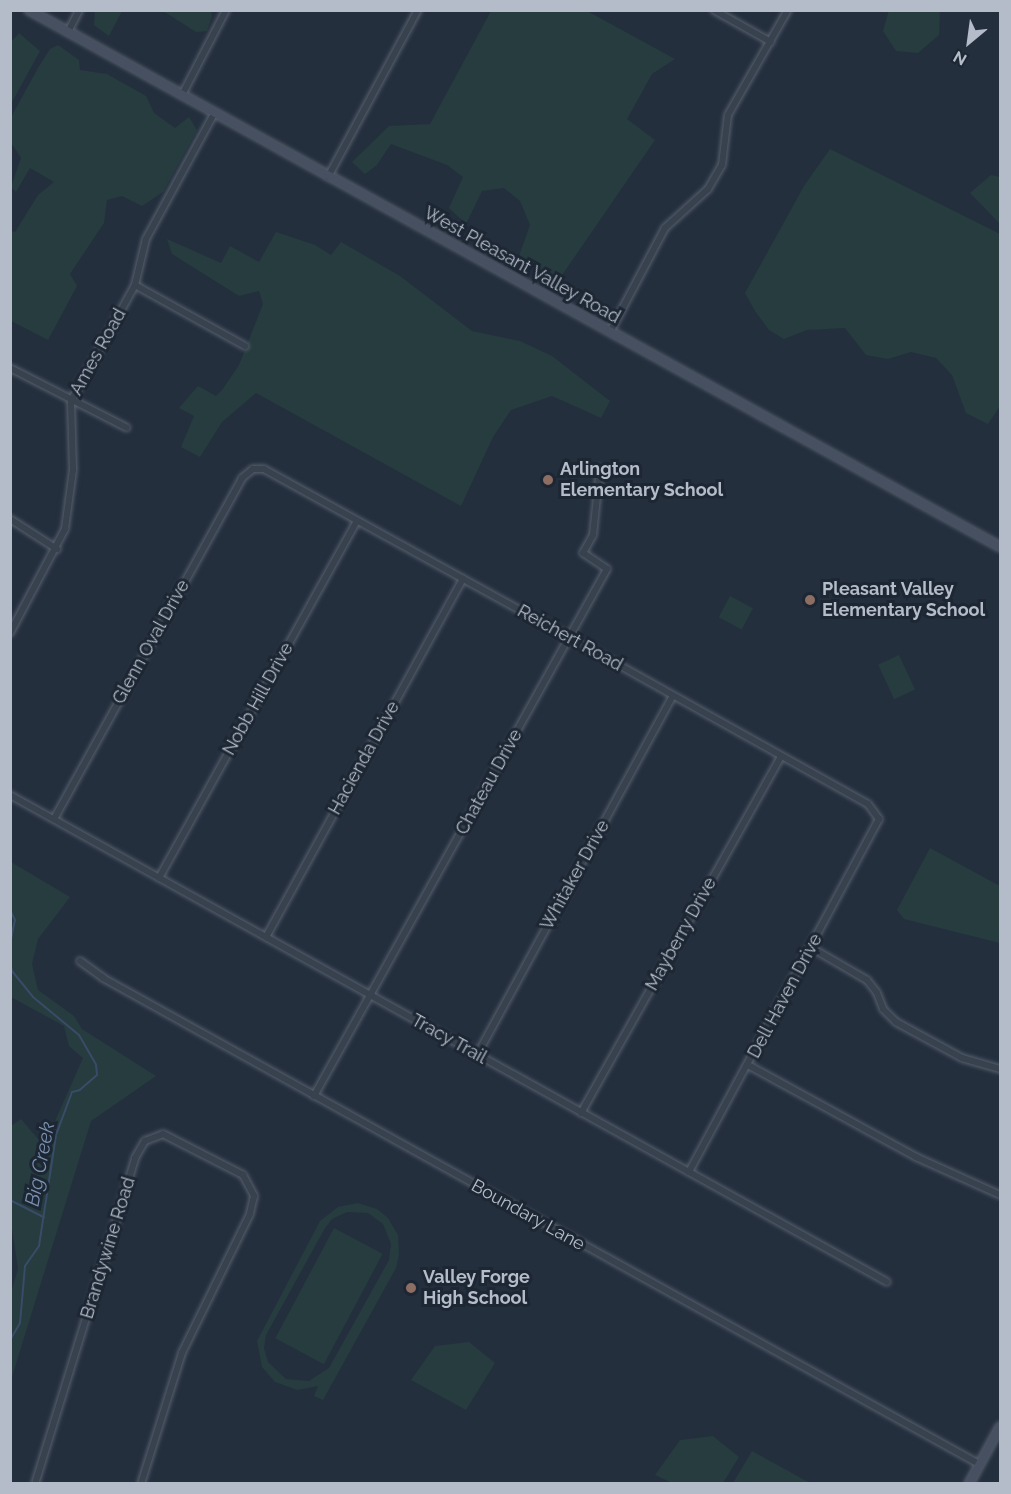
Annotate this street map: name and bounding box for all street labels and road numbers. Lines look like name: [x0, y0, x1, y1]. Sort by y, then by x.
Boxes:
street label: West Pleasant Valley Road: [420, 202, 624, 328]
street label: Ames Road: [65, 305, 131, 399]
street label: Glenn Oval Drive: [108, 576, 194, 708]
street label: Reichert Road: [514, 600, 626, 676]
street label: Nobb Hill Drive: [218, 639, 298, 759]
street label: Hacienda Drive: [324, 697, 404, 819]
street label: Chateau Drive: [451, 726, 527, 838]
street label: Whitaker Drive: [536, 816, 614, 934]
street label: Mayberry Drive: [641, 873, 721, 995]
street label: Dell Haven Drive: [743, 930, 827, 1062]
street label: Tracy Trail: [407, 1009, 491, 1069]
street label: Brandywine Road: [76, 1175, 140, 1321]
street label: Boundary Lane: [467, 1175, 589, 1255]

